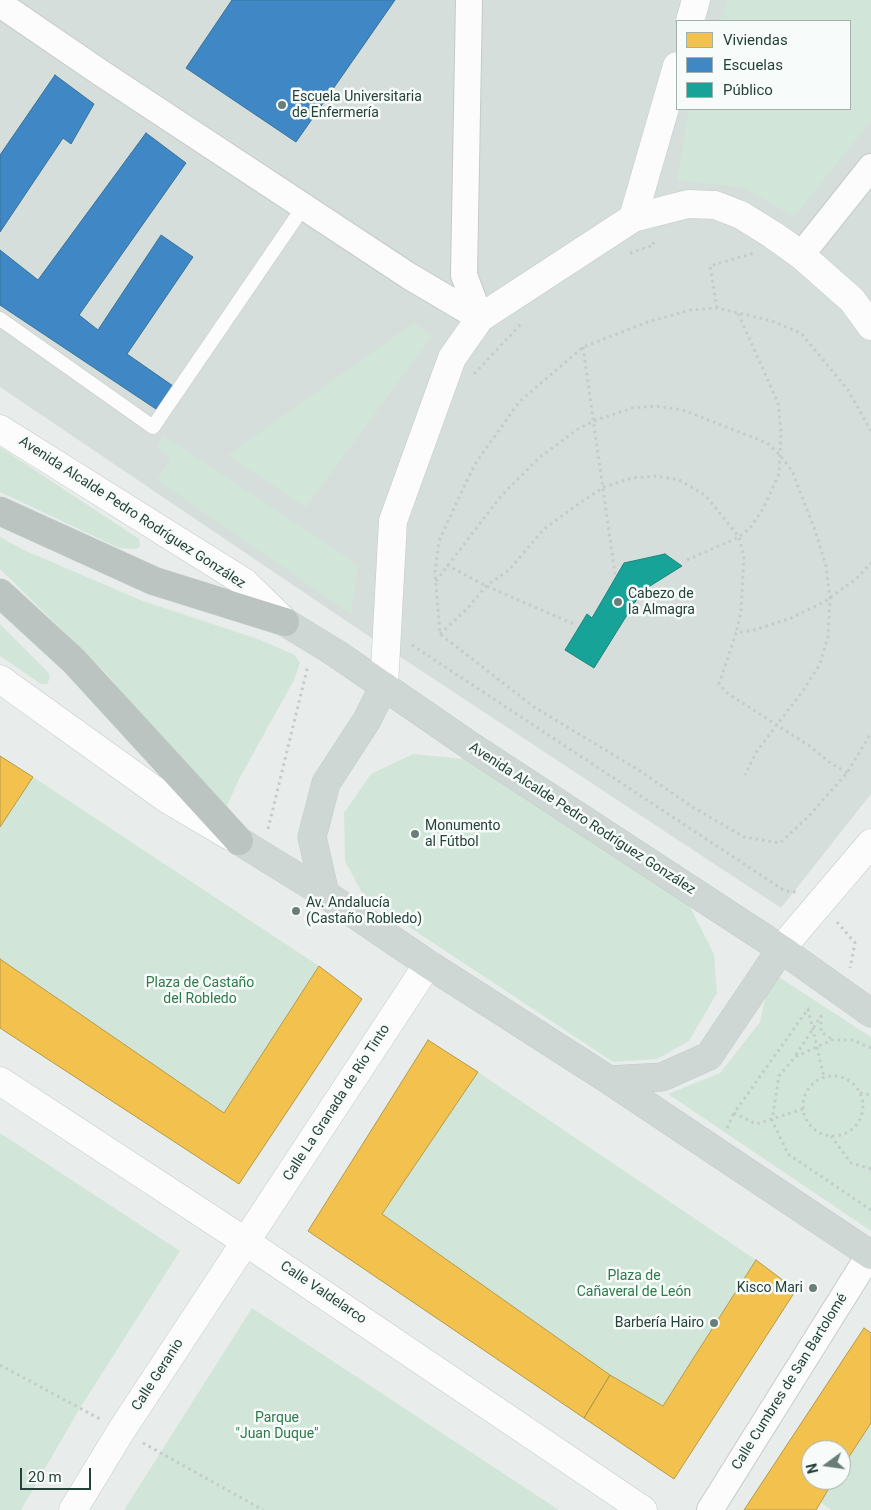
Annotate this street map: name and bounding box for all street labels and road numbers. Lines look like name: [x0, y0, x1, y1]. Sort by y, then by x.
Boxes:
street label: Avenida Alcalde Pedro Rodríguez González: [16, 433, 248, 593]
street label: Avenida Alcalde Pedro Rodríguez González: [466, 739, 698, 899]
street label: Calle La Granada de Río Tinto: [280, 1022, 394, 1184]
street label: Calle Valdelarco: [277, 1258, 369, 1328]
street label: Calle Cumbres de San Bartolomé: [729, 1291, 851, 1473]
street label: Calle Geranio: [128, 1336, 188, 1414]

